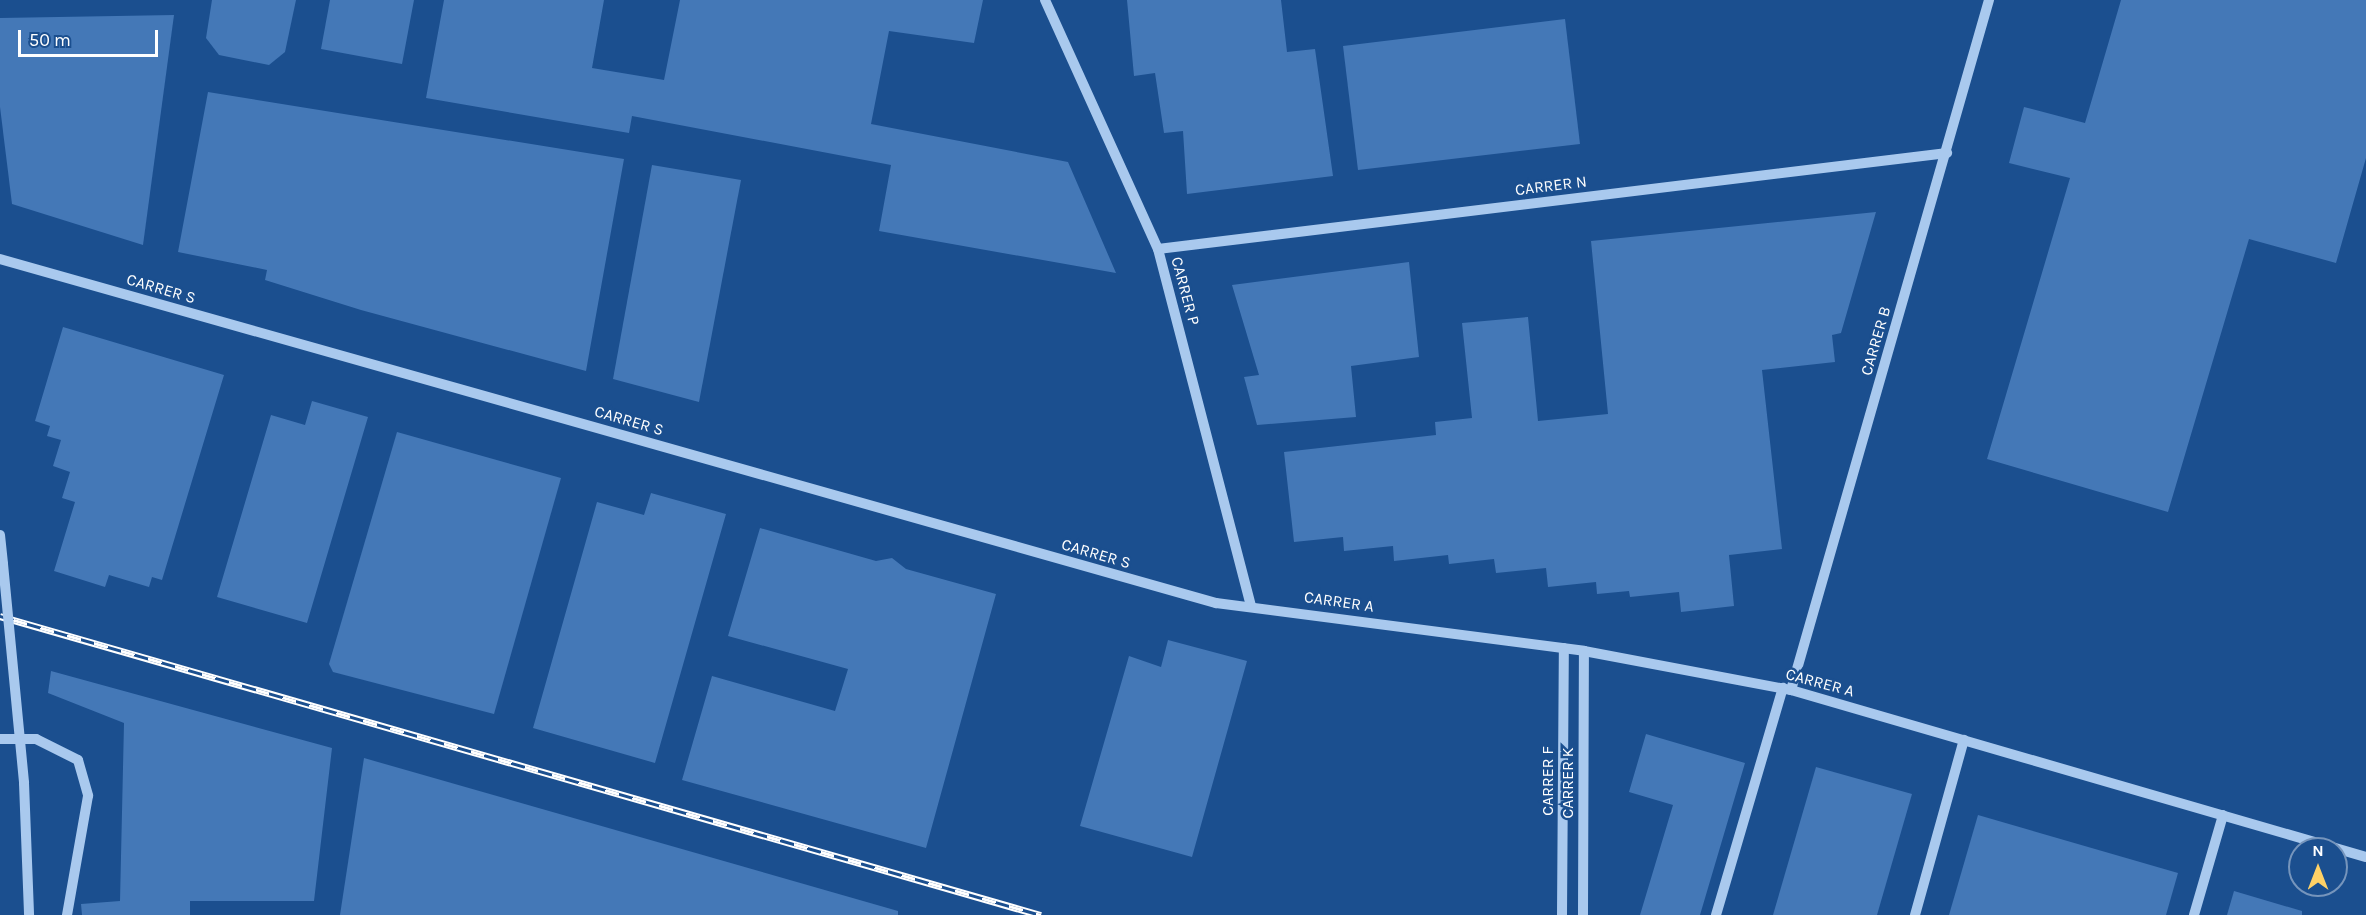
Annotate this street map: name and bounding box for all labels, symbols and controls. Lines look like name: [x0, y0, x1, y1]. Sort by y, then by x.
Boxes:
scale bar: [21, 18, 160, 56]
text: 50 m: [29, 29, 71, 51]
street label: CARRER N: [1514, 172, 1588, 200]
street label: CARRER P: [1167, 255, 1203, 327]
street label: CARRER S: [124, 270, 198, 308]
street label: CARRER B: [1857, 304, 1895, 378]
street label: CARRER S: [592, 402, 666, 440]
street label: CARRER S: [1059, 535, 1133, 573]
street label: CARRER A: [1303, 588, 1375, 616]
street label: CARRER A: [1784, 665, 1856, 701]
street label: CARRER F: [1538, 746, 1558, 816]
street label: CARRER K: [1558, 748, 1578, 818]
north arrow: [2288, 837, 2348, 897]
text: N: [2312, 841, 2324, 860]

